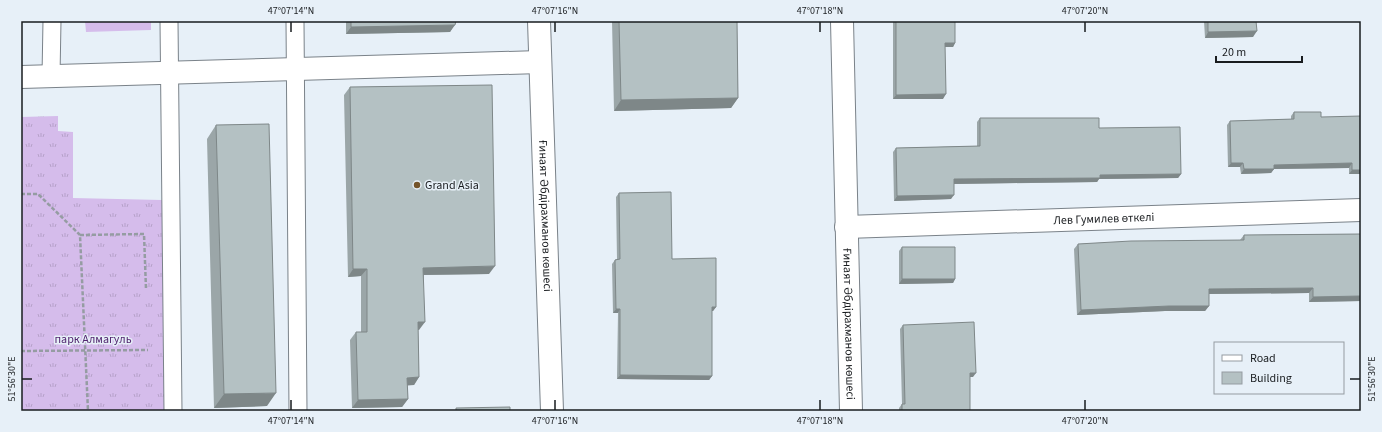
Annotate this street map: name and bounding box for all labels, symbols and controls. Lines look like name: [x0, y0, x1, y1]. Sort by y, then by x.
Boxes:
text: 47°07'14"N: [268, 4, 314, 18]
text: 47°07'16"N: [532, 4, 578, 18]
text: 47°07'18"N: [797, 4, 843, 18]
text: 47°07'20"N: [1062, 4, 1108, 18]
scale bar: [1216, 38, 1302, 64]
text: 20 m: [1222, 44, 1246, 61]
street label: Ғинаят Әбдірахманов көшесі: [534, 140, 556, 292]
place label: Grand Asia: [425, 177, 479, 194]
marker: Grand Asia: [412, 180, 422, 190]
street label: Лев Гумилев өткелі: [1053, 209, 1155, 229]
street label: Ғинаят Әбдірахманов көшесі: [838, 248, 859, 400]
park label: парк Алмагуль: [54, 331, 132, 348]
legend: [1214, 342, 1344, 394]
text: Road: [1250, 350, 1276, 367]
text: 51°56'30"E: [5, 356, 19, 402]
text: 51°56'30"E: [1365, 356, 1379, 402]
text: Building: [1250, 370, 1292, 387]
text: 47°07'14"N: [268, 414, 314, 428]
text: 47°07'16"N: [532, 414, 578, 428]
text: 47°07'18"N: [797, 414, 843, 428]
text: 47°07'20"N: [1062, 414, 1108, 428]

